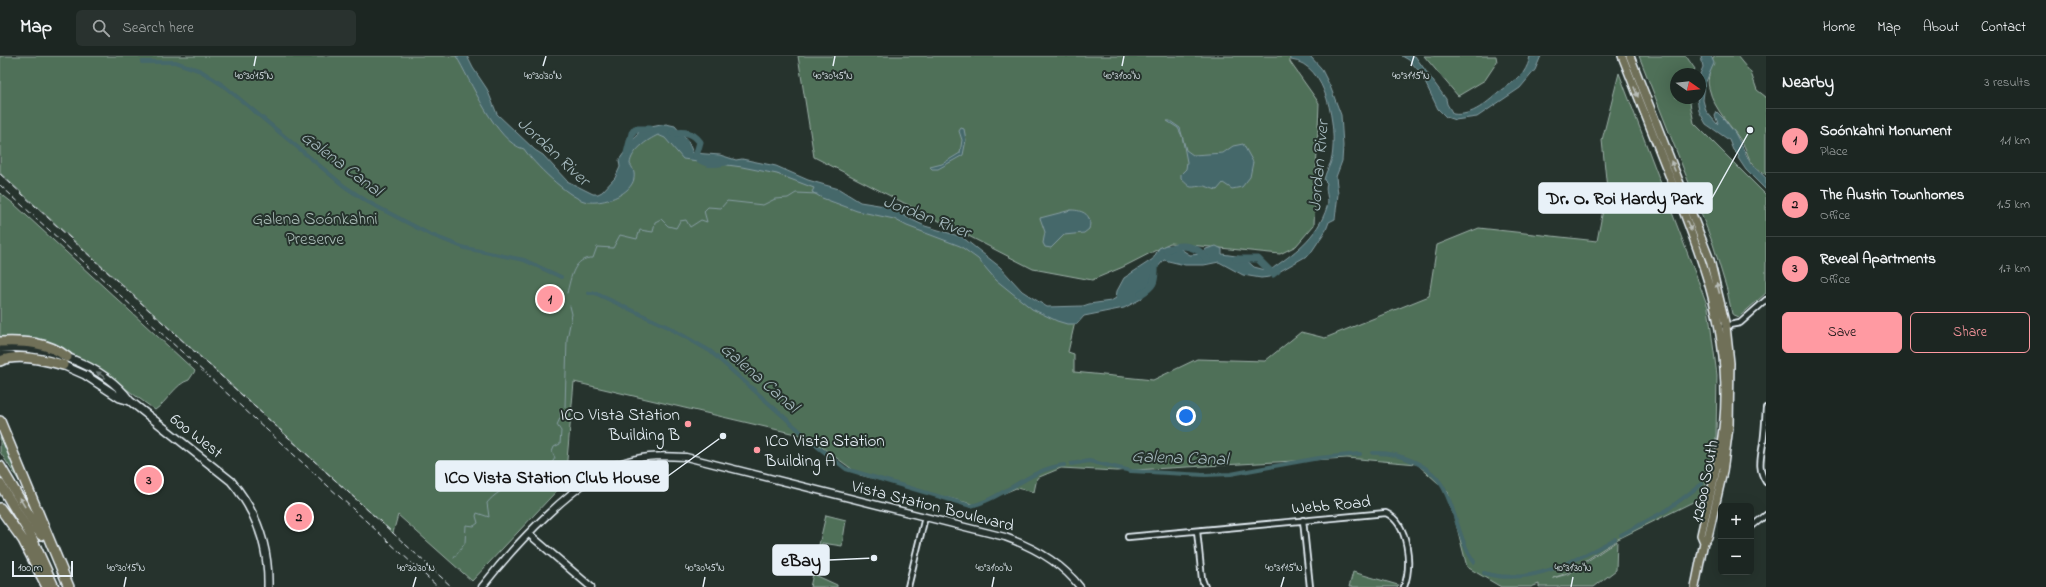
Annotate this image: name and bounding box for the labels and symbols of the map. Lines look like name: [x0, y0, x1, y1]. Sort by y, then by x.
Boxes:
north arrow: [1670, 68, 1706, 104]
text: 40°30'15"N: [235, 69, 274, 84]
text: 40°30'30"N: [524, 69, 562, 84]
text: 40°30'45"N: [813, 69, 853, 84]
text: 40°31'00"N: [1103, 69, 1141, 84]
text: 40°31'15"N: [1392, 69, 1430, 84]
one-way arrow: [1634, 87, 1640, 99]
water label: Jordan River: [510, 112, 597, 195]
water label: Jordan River: [1303, 117, 1337, 213]
water label: Galena Canal: [294, 125, 389, 205]
one-way arrow: [1670, 159, 1676, 171]
callout: Dr. O. Roi Hardy Park: [1539, 183, 1712, 213]
text: Dr. O. Roi Hardy Park: [1546, 187, 1705, 214]
water label: Jordan River: [879, 189, 976, 247]
park label: Galena Soónkahni Preserve: [252, 207, 378, 252]
one-way arrow: [1687, 221, 1693, 233]
one-way arrow: [1715, 281, 1721, 293]
pin: 1: [537, 284, 563, 314]
water label: Galena Canal: [714, 337, 805, 421]
one-way arrow: [96, 371, 106, 379]
place label: ICO Vista Station Building B: [560, 403, 680, 450]
your location: [1176, 406, 1196, 426]
street label: 600 West: [164, 407, 228, 465]
marker: ICO Vista Station Building B: [683, 419, 693, 429]
place label: ICO Vista Station Building A: [764, 429, 885, 476]
street label: 12600 South: [1685, 438, 1726, 525]
water label: Galena Canal: [1131, 444, 1231, 474]
marker: ICO Vista Station Building A: [752, 445, 762, 455]
callout: ICO Vista Station Club House: [436, 461, 668, 491]
pin: 3: [136, 465, 162, 495]
text: ICO Vista Station Club House: [444, 466, 661, 492]
street label: Vista Station Boulevard: [848, 474, 1017, 539]
street label: Webb Road: [1290, 490, 1372, 521]
one-way arrow: [19, 496, 26, 508]
pin: 2: [286, 502, 312, 532]
callout: eBay: [773, 545, 829, 575]
text: eBay: [781, 549, 821, 576]
scale bar: [12, 559, 73, 578]
text: 40°30'15"N: [107, 561, 146, 576]
text: 40°30'30"N: [397, 561, 435, 576]
text: 40°30'45"N: [685, 561, 725, 576]
text: 40°31'00"N: [975, 561, 1013, 576]
text: 40°31'15"N: [1265, 561, 1303, 576]
text: 40°31'30"N: [1554, 561, 1592, 576]

